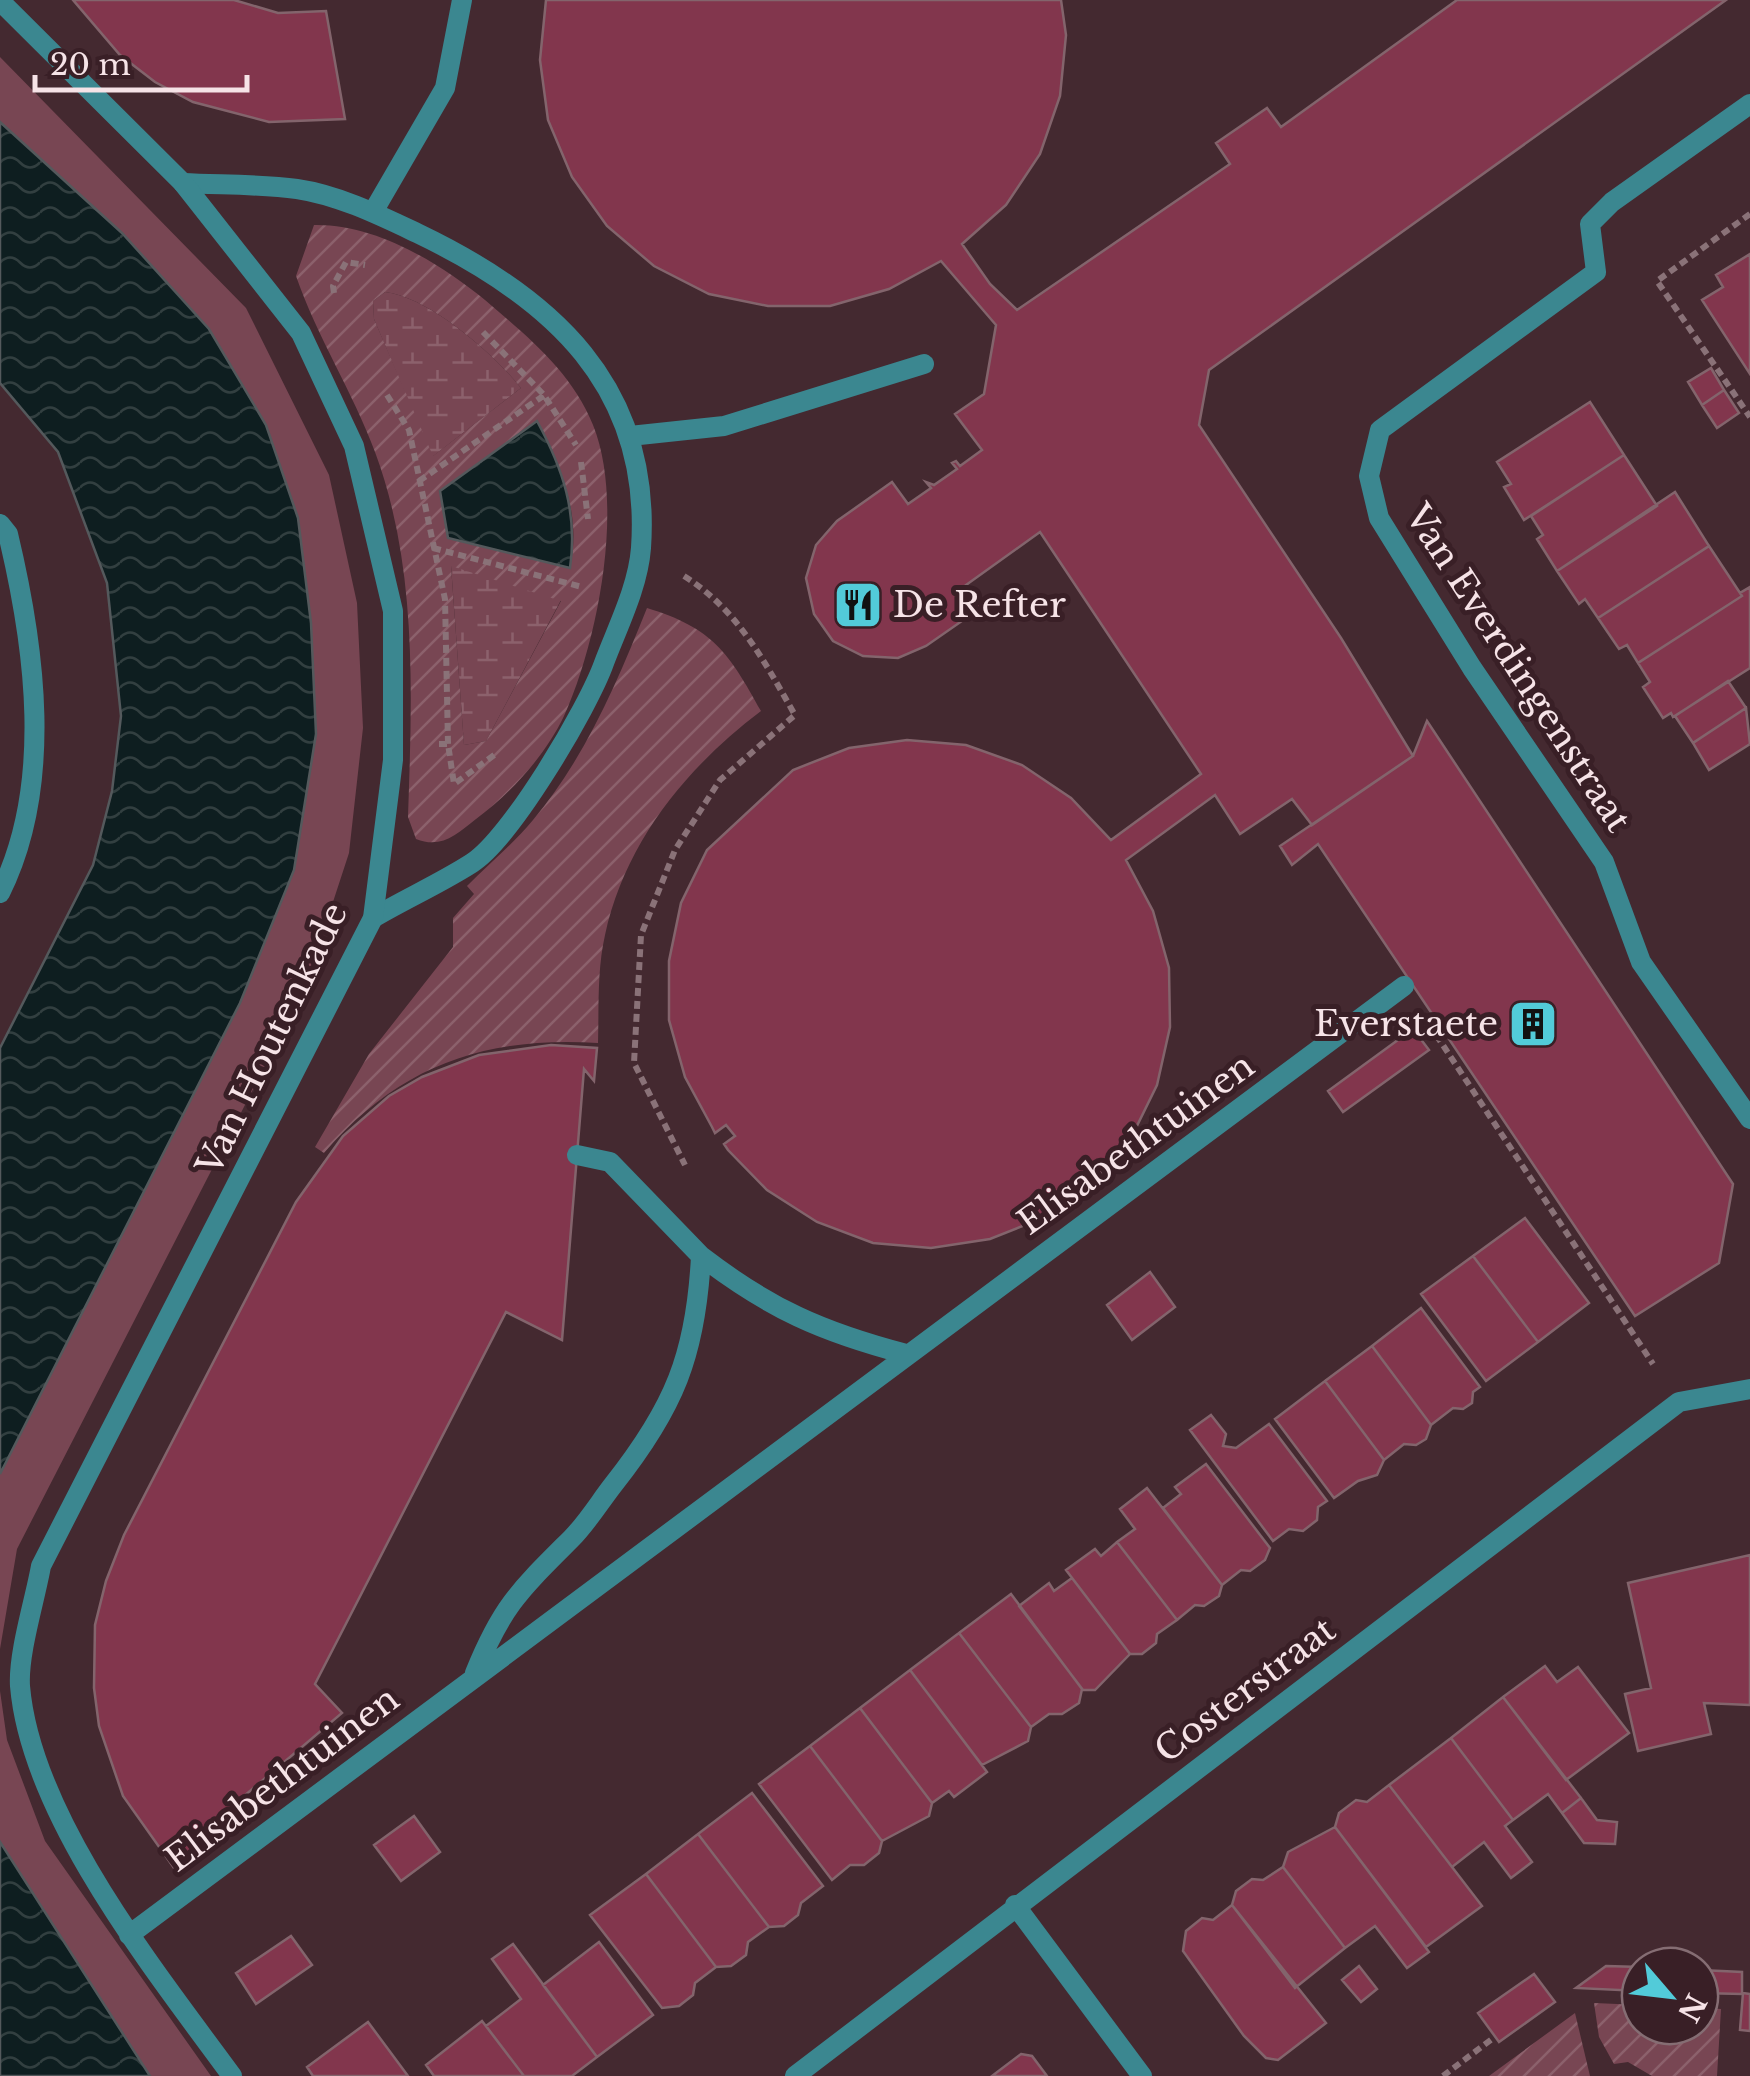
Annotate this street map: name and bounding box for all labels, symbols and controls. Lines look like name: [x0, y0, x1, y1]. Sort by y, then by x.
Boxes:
scale bar: [35, 30, 248, 92]
text: 20 m: [50, 46, 131, 83]
street label: Van Everdingenstraat: [1396, 495, 1640, 840]
restaurant icon: De Refter: [832, 579, 884, 631]
place label: De Refter: [893, 583, 1066, 626]
street label: Van Houtenkade: [187, 896, 356, 1183]
building icon: Everstaete: [1507, 998, 1559, 1050]
place label: Everstaete: [1314, 1002, 1498, 1045]
street label: Elisabethtuinen: [1009, 1044, 1262, 1244]
street label: Costerstraat: [1146, 1608, 1343, 1771]
street label: Elisabethtuinen: [156, 1677, 407, 1880]
north arrow: [1620, 1946, 1720, 2046]
text: N: [1670, 1988, 1713, 2027]

